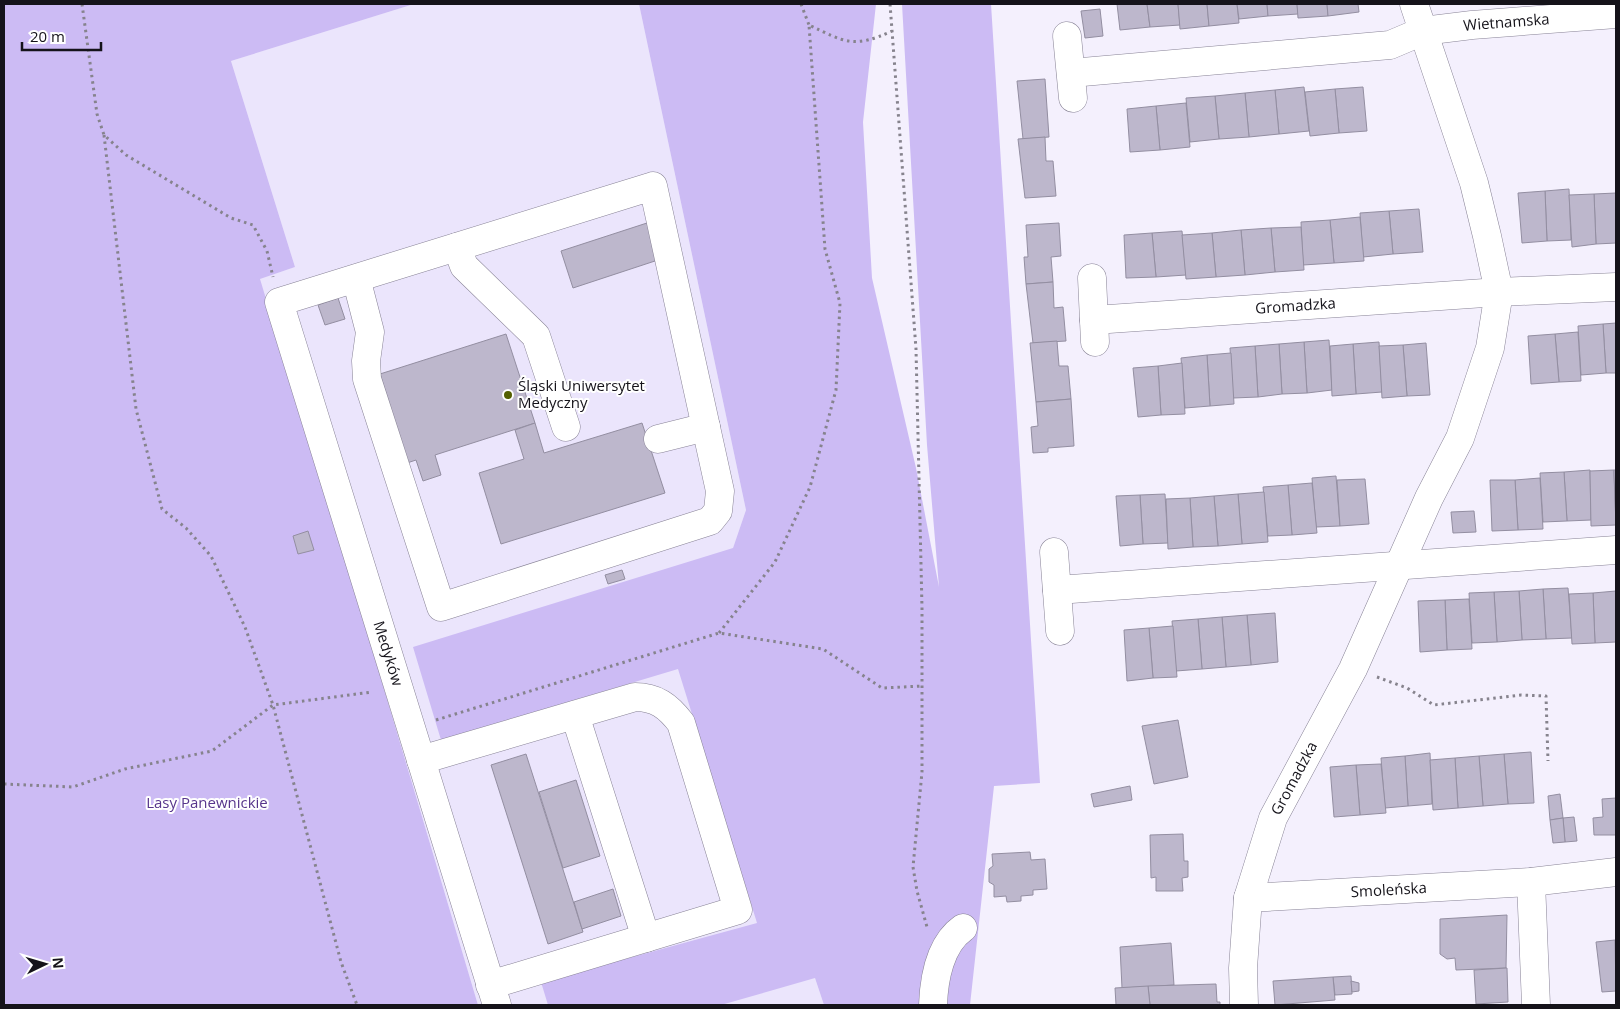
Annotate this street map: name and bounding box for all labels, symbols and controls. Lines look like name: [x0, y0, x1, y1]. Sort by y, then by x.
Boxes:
street label: Wietnamska: [1462, 8, 1550, 35]
scale bar: [22, 20, 101, 52]
text: 20 m: [30, 26, 65, 46]
street label: Gromadzka: [1254, 292, 1336, 318]
place label: Śląski Uniwersytet Medyczny: [518, 375, 645, 412]
marker: Śląski Uniwersytet Medyczny: [502, 389, 514, 401]
street label: Medyków: [369, 618, 409, 689]
street label: Gromadzka: [1265, 738, 1321, 818]
park label: Lasy Panewnickie: [146, 792, 268, 812]
street label: Smoleńska: [1350, 877, 1427, 901]
north arrow: [20, 939, 70, 989]
text: N: [48, 956, 68, 969]

